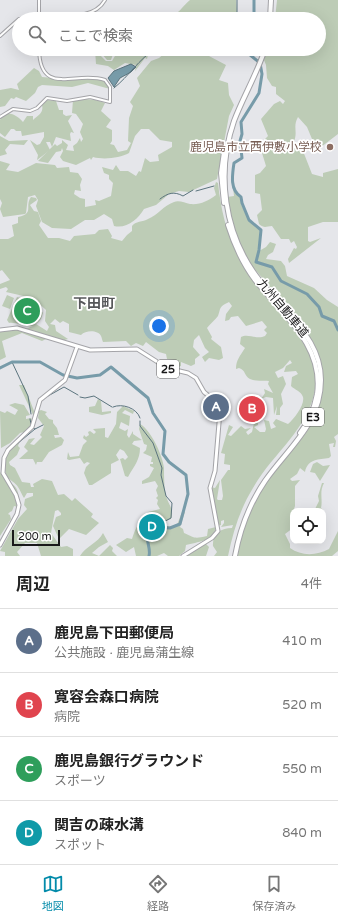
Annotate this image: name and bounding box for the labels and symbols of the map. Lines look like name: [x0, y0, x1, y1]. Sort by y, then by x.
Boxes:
place label: 鹿児島市立西伊敷小学校: [190, 140, 322, 154]
marker: 鹿児島市立西伊敷小学校: [325, 142, 335, 152]
street label: 九州自動車道: [254, 276, 312, 340]
district label: 下田町: [73, 295, 115, 312]
pin: C: [14, 296, 40, 326]
your location: [149, 316, 169, 336]
road number: 25: [157, 360, 179, 378]
pin: A: [203, 392, 229, 422]
pin: B: [239, 394, 265, 424]
road number: E3: [302, 408, 324, 426]
pin: D: [139, 512, 165, 542]
scale bar: [12, 528, 60, 547]

